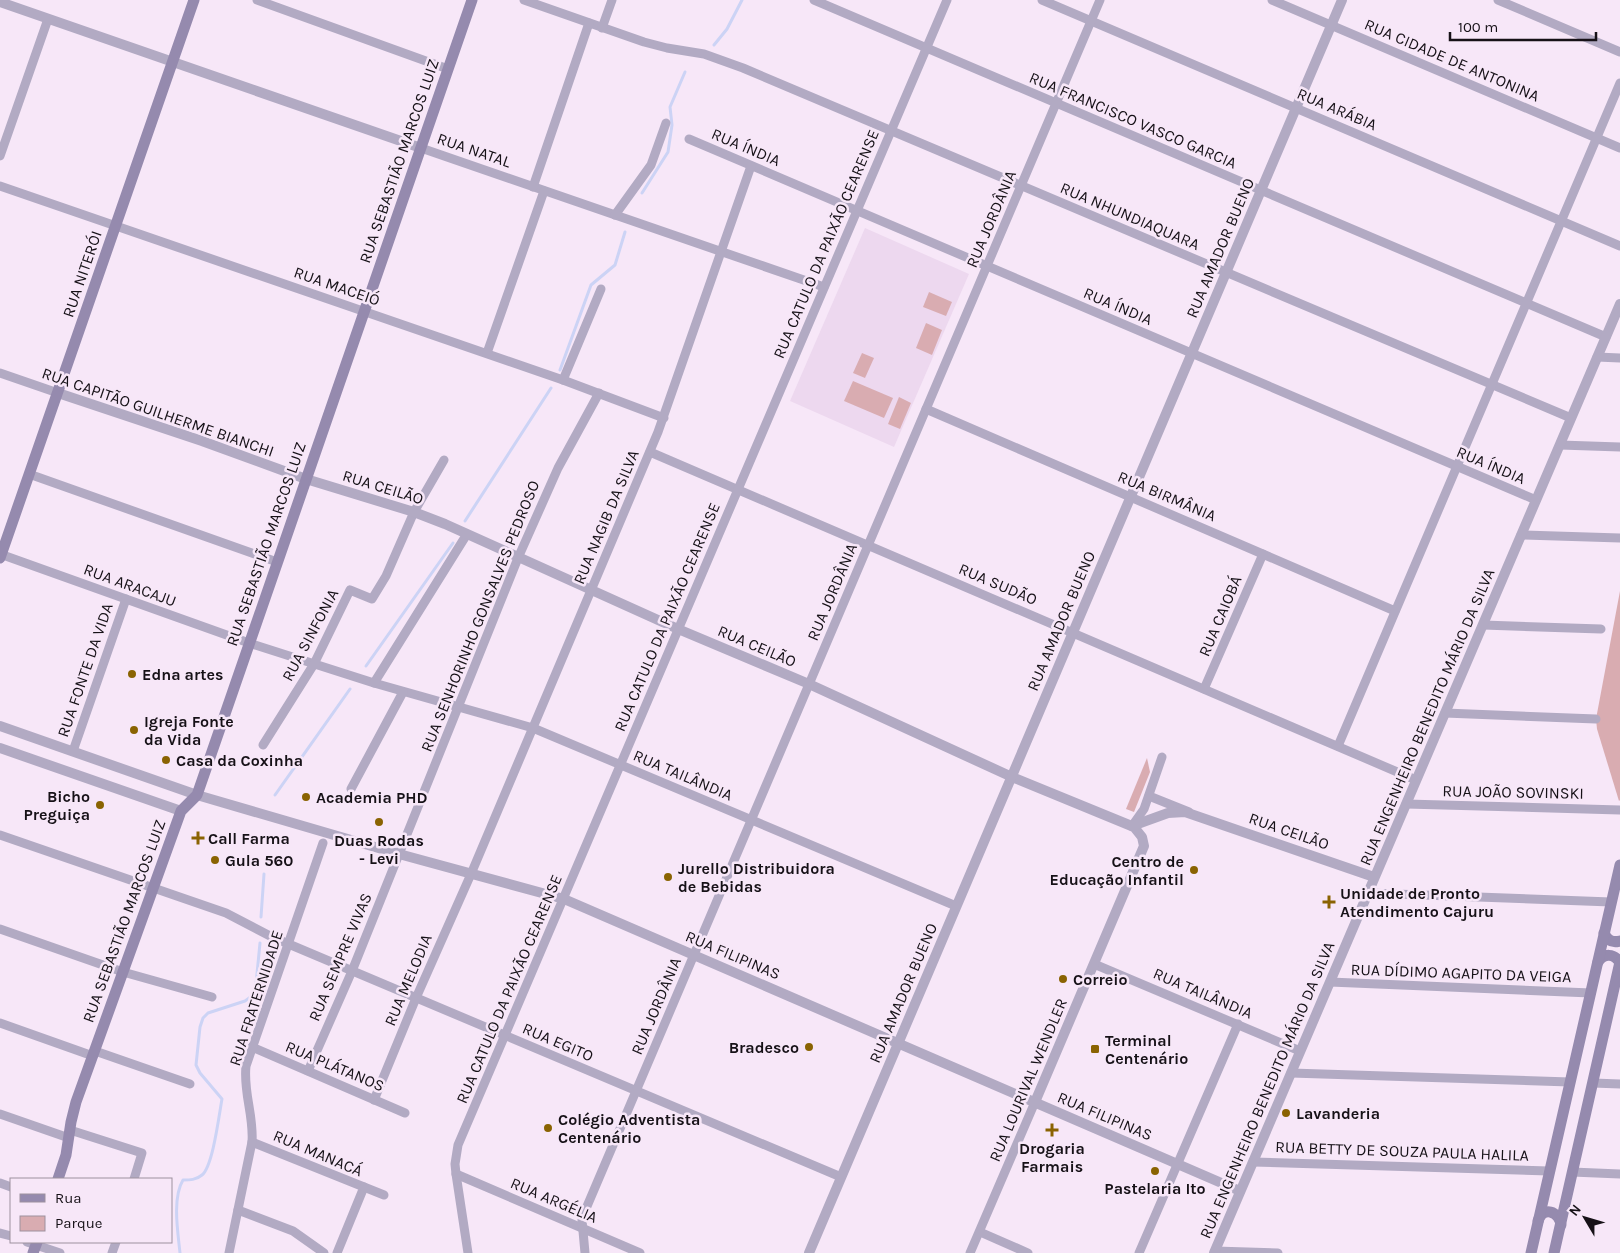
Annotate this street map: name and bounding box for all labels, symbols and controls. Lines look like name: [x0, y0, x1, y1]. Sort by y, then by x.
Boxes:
scale bar: [1450, 10, 1596, 42]
street label: RUA CIDADE DE ANTONINA: [1362, 15, 1542, 105]
text: 100 m: [1458, 18, 1498, 36]
street label: RUA SEBASTIÃO MARCOS LUIZ: [355, 56, 443, 266]
street label: RUA FRANCISCO VASCO GARCIA: [1026, 68, 1240, 172]
street label: RUA ARÁBIA: [1294, 84, 1380, 134]
street label: RUA ÍNDIA: [709, 124, 783, 170]
street label: RUA CATULO DA PAIXÃO CEARENSE: [769, 127, 883, 361]
street label: RUA NATAL: [435, 129, 514, 172]
street label: RUA JORDÂNIA: [962, 167, 1020, 271]
street label: RUA AMADOR BUENO: [1182, 175, 1258, 321]
street label: RUA NHUNDIAQUARA: [1057, 178, 1203, 254]
street label: RUA NITERÓI: [58, 228, 106, 320]
street label: RUA MACEIÓ: [292, 262, 382, 310]
street label: RUA ÍNDIA: [1081, 283, 1155, 329]
street label: RUA CAPITÃO GUILHERME BIANCHI: [39, 363, 277, 461]
street label: RUA SEBASTIÃO MARCOS LUIZ: [222, 439, 310, 649]
street label: RUA ÍNDIA: [1454, 442, 1528, 488]
street label: RUA NAGIB DA SILVA: [569, 447, 643, 587]
street label: RUA CEILÃO: [340, 466, 426, 508]
street label: RUA BIRMÂNIA: [1115, 467, 1219, 525]
street label: RUA SENHORINHO GONSALVES PEDROSO: [417, 477, 543, 755]
street label: RUA CATULO DA PAIXÃO CEARENSE: [610, 500, 724, 734]
street label: RUA JORDÂNIA: [803, 540, 861, 644]
street label: RUA AMADOR BUENO: [1023, 548, 1099, 694]
street label: RUA ARACAJU: [81, 559, 179, 611]
street label: RUA SUDÃO: [956, 559, 1040, 609]
street label: RUA ENGENHEIRO BENEDITO MÁRIO DA SILVA: [1356, 566, 1498, 868]
street label: RUA CAIOBÁ: [1194, 573, 1246, 659]
street label: RUA SINFONIA: [278, 586, 342, 684]
street label: RUA FONTE DA VIDA: [53, 600, 117, 740]
street label: RUA CEILÃO: [715, 621, 799, 671]
place label: Edna artes: [142, 665, 223, 684]
marker: Edna artes: [126, 668, 138, 680]
place label: Igreja Fonte da Vida: [144, 712, 234, 749]
marker: Igreja Fonte da Vida: [128, 724, 140, 736]
street label: RUA TAILÂNDIA: [630, 746, 736, 804]
place label: Casa da Coxinha: [176, 751, 303, 770]
marker: Casa da Coxinha: [160, 754, 172, 766]
street label: RUA JOÃO SOVINSKI: [1442, 781, 1584, 803]
place label: Bicho Preguiça: [24, 787, 90, 824]
place label: Academia PHD: [316, 788, 428, 807]
marker: Academia PHD: [300, 791, 312, 803]
marker: Bicho Preguiça: [94, 799, 106, 811]
street label: RUA CEILÃO: [1246, 808, 1332, 854]
marker: Duas Rodas - Levi: [373, 816, 385, 828]
street label: RUA SEBASTIÃO MARCOS LUIZ: [78, 817, 170, 1025]
place label: Call Farma: [208, 829, 290, 848]
place label: Duas Rodas - Levi: [334, 831, 424, 868]
marker: Call Farma: [192, 832, 204, 844]
place label: Gula 560: [225, 851, 293, 870]
place label: Centro de Educação Infantil: [1050, 852, 1184, 889]
marker: Gula 560: [209, 854, 221, 866]
place label: Jurello Distribuidora de Bebidas: [678, 859, 835, 896]
marker: Centro de Educação Infantil: [1188, 864, 1200, 876]
marker: Jurello Distribuidora de Bebidas: [662, 871, 674, 883]
street label: RUA CATULO DA PAIXÃO CEARENSE: [452, 872, 566, 1106]
place label: Unidade de Pronto Atendimento Cajuru: [1340, 884, 1494, 921]
street label: RUA SEMPRE VIVAS: [304, 890, 376, 1024]
marker: Unidade de Pronto Atendimento Cajuru: [1322, 895, 1336, 909]
street label: RUA AMADOR BUENO: [865, 920, 941, 1066]
street label: RUA FILIPINAS: [683, 926, 783, 984]
street label: RUA FRATERNIDADE: [225, 928, 287, 1068]
street label: RUA MELODIA: [380, 931, 436, 1029]
street label: RUA ENGENHEIRO BENEDITO MÁRIO DA SILVA: [1196, 939, 1338, 1241]
street label: RUA JORDÂNIA: [627, 954, 685, 1058]
street label: RUA DÍDIMO AGAPITO DA VEIGA: [1350, 960, 1572, 986]
street label: RUA TAILÂNDIA: [1150, 964, 1256, 1022]
place label: Correio: [1073, 970, 1128, 989]
marker: Correio: [1057, 973, 1069, 985]
street label: RUA LOURIVAL WENDLER: [985, 995, 1071, 1165]
street label: RUA EGITO: [520, 1019, 596, 1065]
place label: Terminal Centenário: [1105, 1031, 1188, 1068]
street label: RUA PLÁTANOS: [283, 1037, 387, 1095]
place label: Bradesco: [729, 1038, 799, 1057]
marker: Bradesco: [803, 1041, 815, 1053]
marker: Terminal Centenário: [1089, 1043, 1101, 1055]
street label: RUA FILIPINAS: [1055, 1087, 1155, 1145]
place label: Lavanderia: [1296, 1104, 1380, 1123]
marker: Lavanderia: [1280, 1107, 1292, 1119]
place label: Colégio Adventista Centenário: [558, 1110, 700, 1147]
marker: Colégio Adventista Centenário: [542, 1122, 554, 1134]
marker: Drogaria Farmais: [1046, 1124, 1058, 1136]
street label: RUA MANACÁ: [271, 1126, 365, 1180]
street label: RUA BETTY DE SOUZA PAULA HALILA: [1275, 1137, 1529, 1165]
place label: Drogaria Farmais: [1019, 1139, 1085, 1176]
marker: Pastelaria Ito: [1149, 1165, 1161, 1177]
street label: RUA ARGÉLIA: [508, 1173, 600, 1227]
legend: [10, 1178, 172, 1243]
place label: Pastelaria Ito: [1104, 1179, 1206, 1198]
text: Rua: [55, 1189, 82, 1207]
north arrow: [1560, 1193, 1610, 1243]
text: N: [1565, 1201, 1585, 1219]
text: Parque: [55, 1214, 103, 1232]

